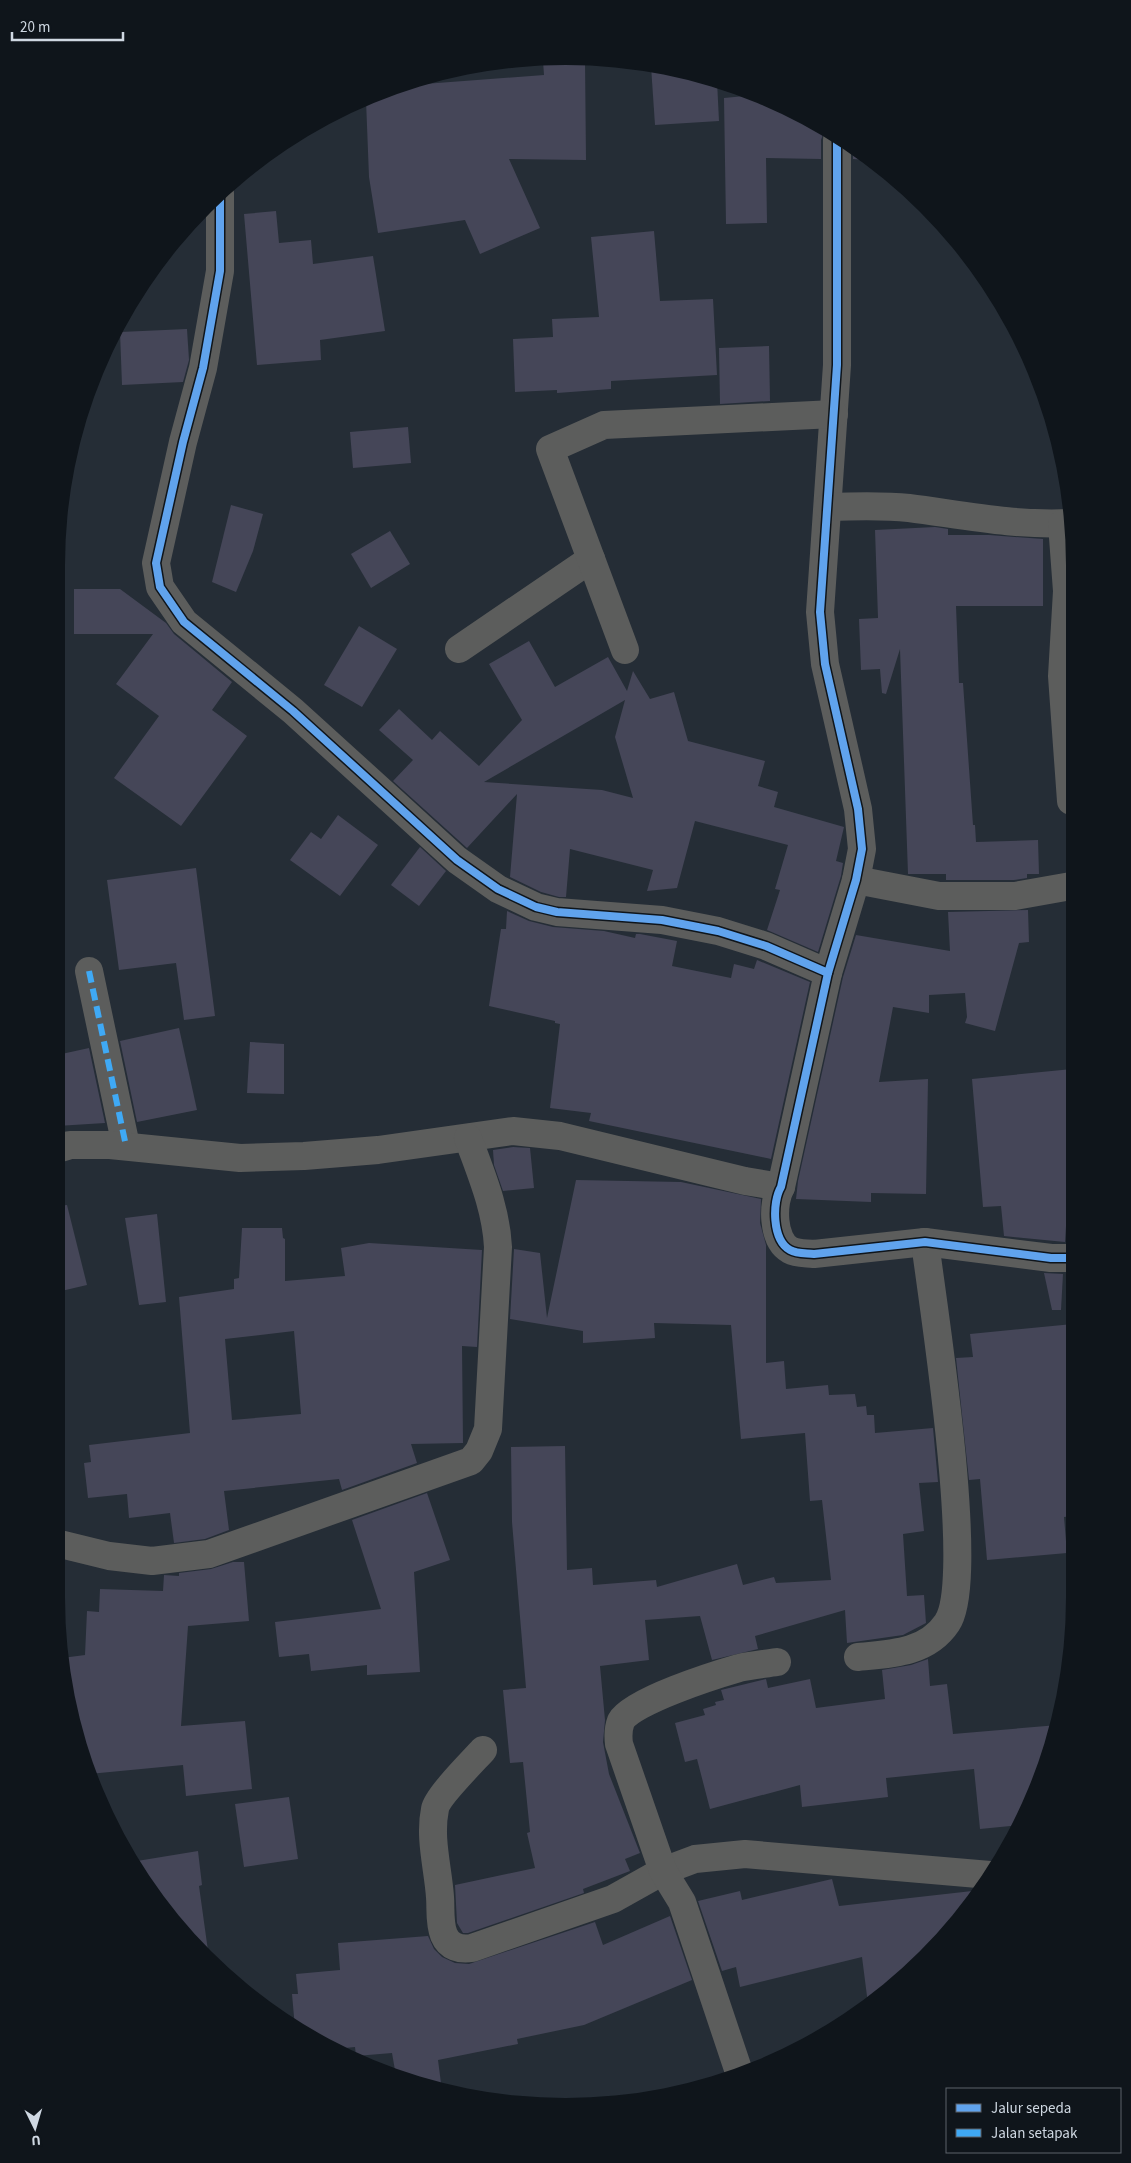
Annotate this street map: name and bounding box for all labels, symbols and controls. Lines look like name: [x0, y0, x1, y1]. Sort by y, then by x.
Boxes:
scale bar: [12, 10, 124, 42]
text: 20 m: [20, 17, 50, 38]
legend: [946, 2088, 1121, 2153]
text: Jalur sepeda: [991, 2098, 1071, 2119]
north arrow: [10, 2103, 60, 2153]
text: Jalan setapak: [991, 2123, 1078, 2144]
text: U: [31, 2130, 42, 2150]

